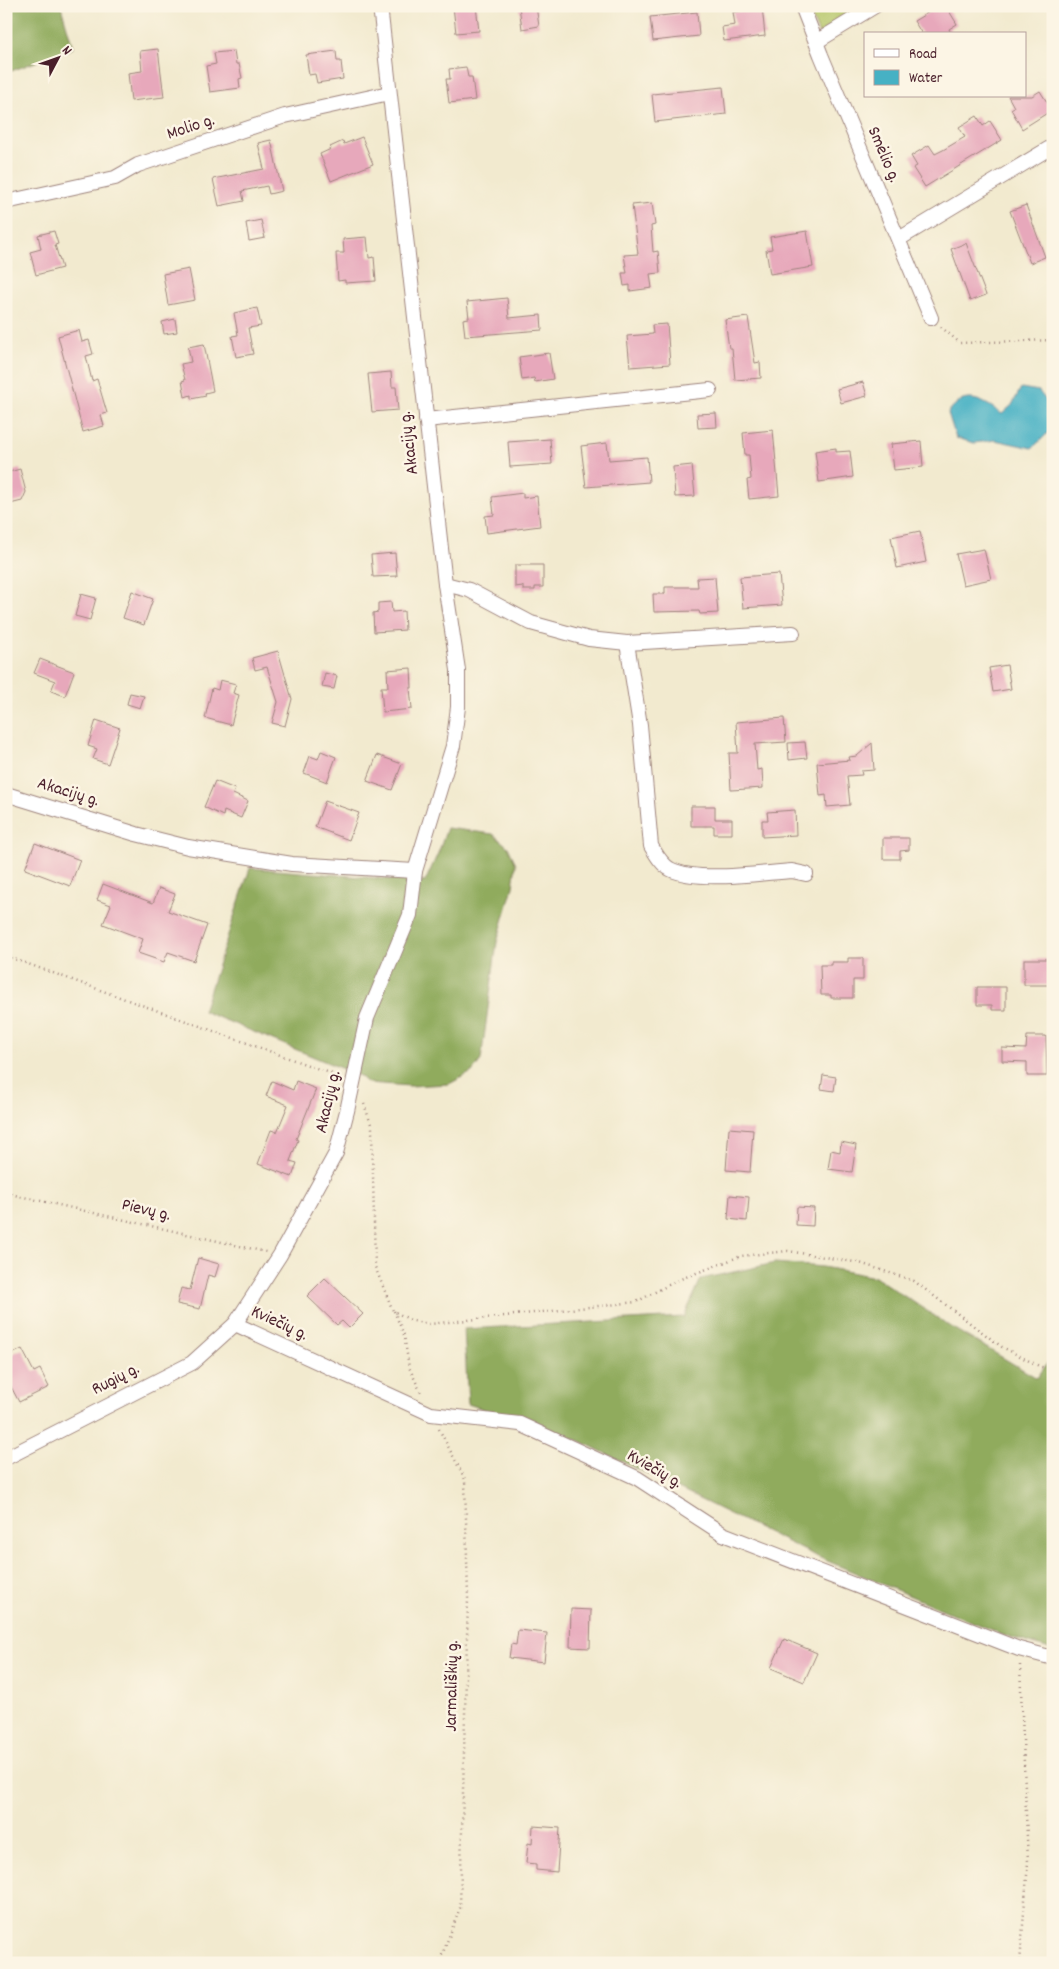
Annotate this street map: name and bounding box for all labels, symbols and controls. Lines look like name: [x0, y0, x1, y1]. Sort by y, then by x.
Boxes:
north arrow: [32, 32, 82, 82]
legend: [864, 32, 1026, 98]
text: N: [56, 42, 76, 60]
text: Road: [909, 44, 937, 66]
text: Water: [909, 68, 943, 90]
street label: Molio g.: [164, 109, 218, 147]
street label: Smėlio g.: [860, 123, 906, 187]
street label: Akacijų g.: [394, 410, 426, 476]
street label: Akacijų g.: [34, 772, 102, 814]
street label: Akacijų g.: [310, 1068, 348, 1136]
street label: Pievų g.: [119, 1193, 173, 1229]
street label: Kviečių g.: [246, 1300, 312, 1348]
street label: Rugių g.: [88, 1357, 144, 1403]
street label: Kviečių g.: [622, 1444, 686, 1496]
street label: Jarmališkių g.: [440, 1640, 466, 1732]

